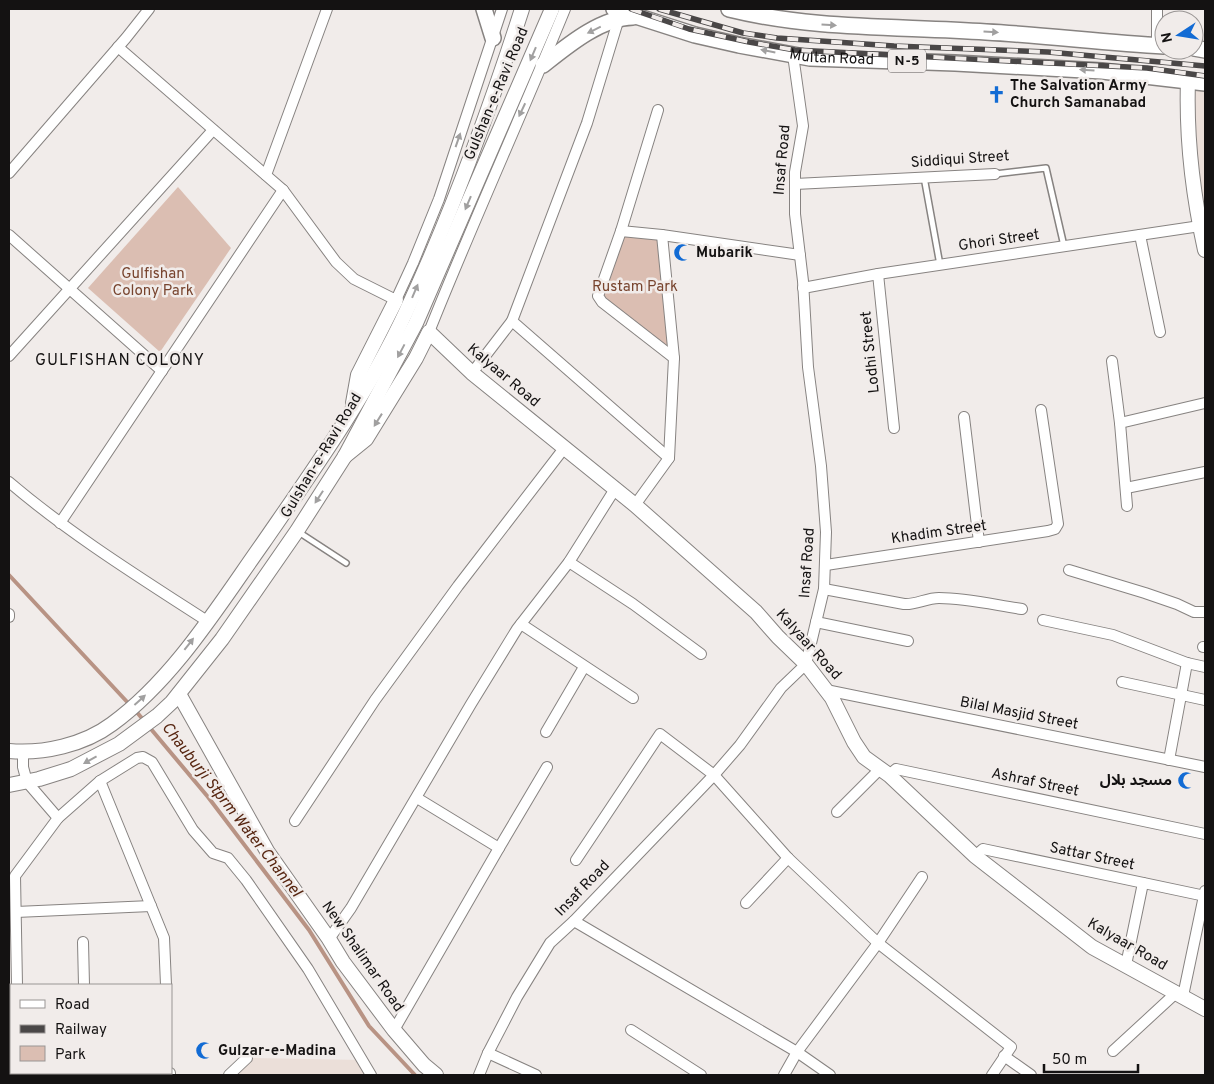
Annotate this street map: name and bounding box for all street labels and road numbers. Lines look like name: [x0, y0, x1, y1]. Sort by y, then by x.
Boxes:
street label: Gulshan-e-Ravi Road: [460, 25, 534, 163]
street label: Multan Road: [788, 45, 874, 70]
road number: N-5: [888, 49, 926, 72]
street label: Insaf Road: [770, 124, 796, 196]
street label: Siddiqui Street: [910, 147, 1010, 173]
street label: Ghori Street: [957, 226, 1041, 256]
street label: Lodhi Street: [857, 310, 885, 394]
street label: Kalyaar Road: [463, 340, 543, 412]
street label: Gulshan-e-Ravi Road: [277, 390, 367, 522]
street label: Khadim Street: [890, 517, 988, 549]
street label: Insaf Road: [796, 527, 820, 599]
street label: Kalyaar Road: [771, 605, 845, 685]
street label: Bilal Masjid Street: [958, 693, 1080, 735]
street label: Ashraf Street: [989, 764, 1081, 802]
street label: Sattar Street: [1048, 839, 1136, 875]
street label: Insaf Road: [552, 857, 614, 921]
street label: New Shalimar Road: [317, 898, 407, 1016]
street label: Kalyaar Road: [1084, 914, 1170, 976]

